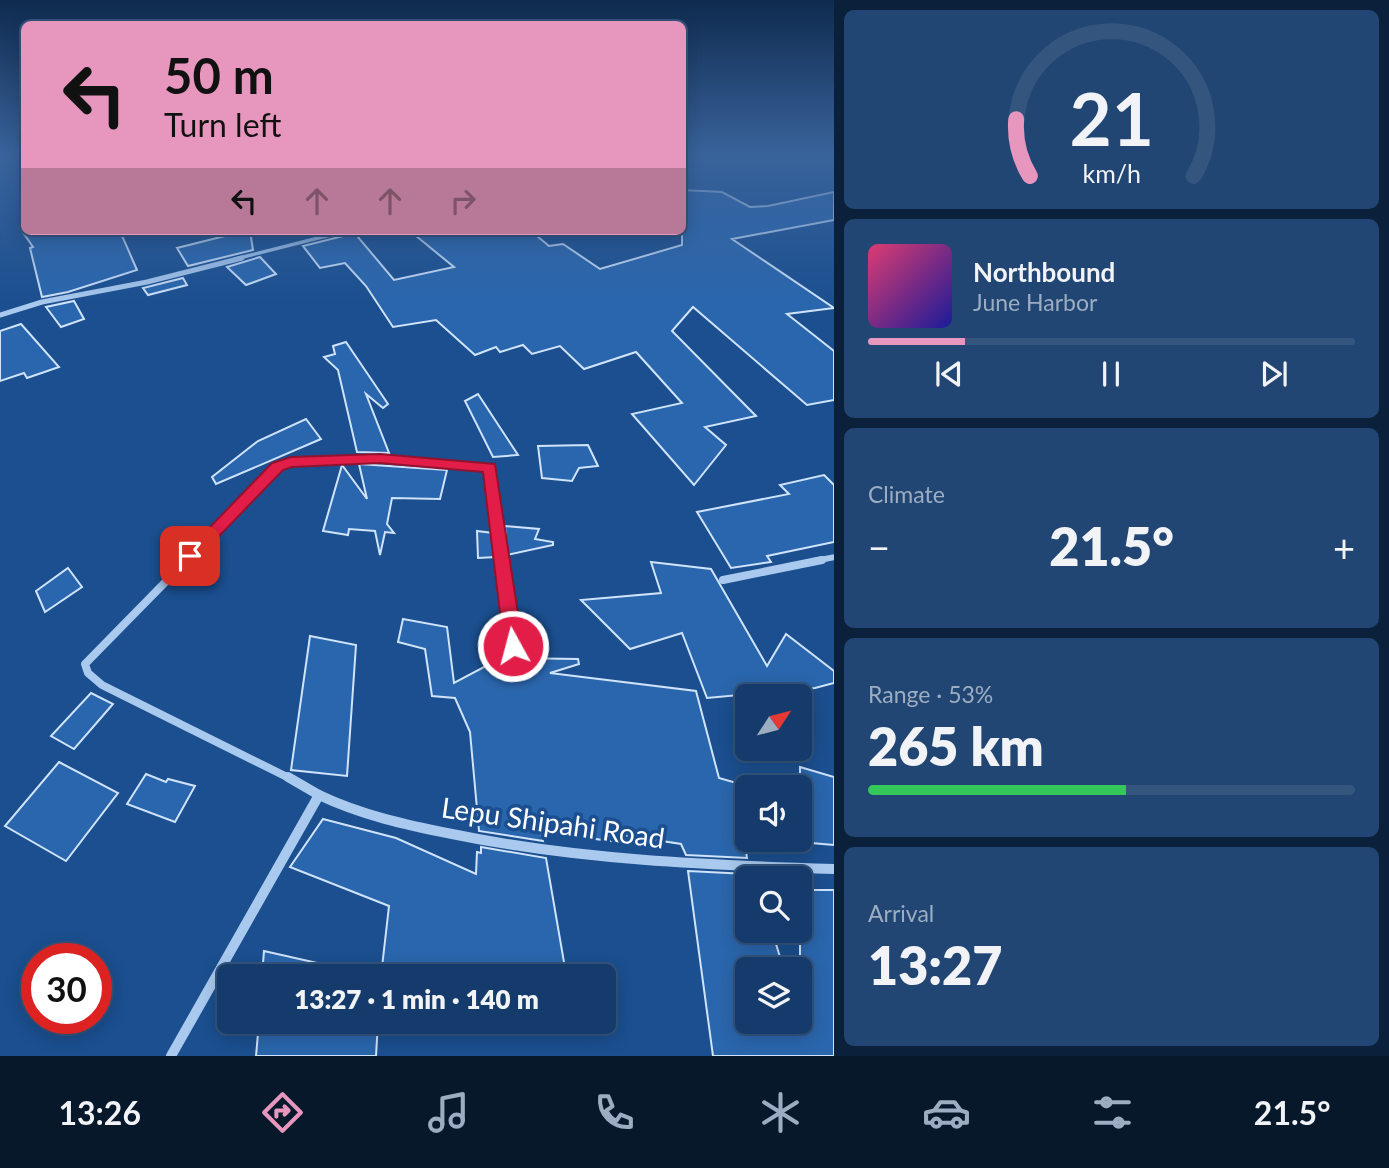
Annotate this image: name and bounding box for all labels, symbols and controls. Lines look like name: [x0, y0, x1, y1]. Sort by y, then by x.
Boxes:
text: 50 m: [164, 46, 274, 104]
icon: left: [49, 49, 140, 140]
text: 21: [1069, 74, 1154, 162]
text: Turn left: [164, 105, 281, 144]
text: km/h: [1082, 157, 1141, 187]
icon: left: [225, 182, 263, 220]
icon: ahead: [298, 182, 336, 220]
icon: ahead: [371, 182, 409, 220]
icon: right: [444, 182, 482, 220]
text: Northbound: [973, 256, 1115, 288]
text: June Harbor: [973, 288, 1097, 316]
icon: previous: [930, 355, 968, 393]
icon: pause: [1092, 355, 1130, 393]
icon: next: [1255, 355, 1293, 393]
text: Climate: [868, 480, 945, 508]
text: 21.5°: [1049, 515, 1174, 577]
text: −: [868, 524, 890, 570]
text: +: [1333, 524, 1355, 570]
pin: [160, 526, 220, 586]
icon: arrive: [171, 537, 209, 575]
position arrow: [476, 609, 550, 683]
text: Range · 53%: [868, 680, 993, 708]
north arrow: [735, 684, 812, 761]
map controls: [735, 684, 812, 1034]
text: 265 km: [868, 715, 1044, 777]
button: sound: [735, 775, 812, 852]
street label: Lepu Shipahi Road: [439, 790, 667, 855]
button: search: [735, 866, 812, 943]
text: Arrival: [868, 899, 934, 927]
text: 13:27: [868, 934, 1002, 996]
speed limit sign: 30: [21, 943, 112, 1034]
button: layers: [735, 957, 812, 1034]
text: 13:27 · 1 min · 140 m: [294, 983, 539, 1015]
icon: directions: [258, 1088, 307, 1137]
icon: music: [424, 1088, 473, 1137]
icon: phone: [590, 1088, 639, 1137]
icon: climate: [756, 1088, 805, 1137]
icon: car: [922, 1088, 971, 1137]
icon: filters: [1088, 1088, 1137, 1137]
text: 13:26: [58, 1093, 141, 1132]
text: 21.5°: [1254, 1093, 1330, 1132]

